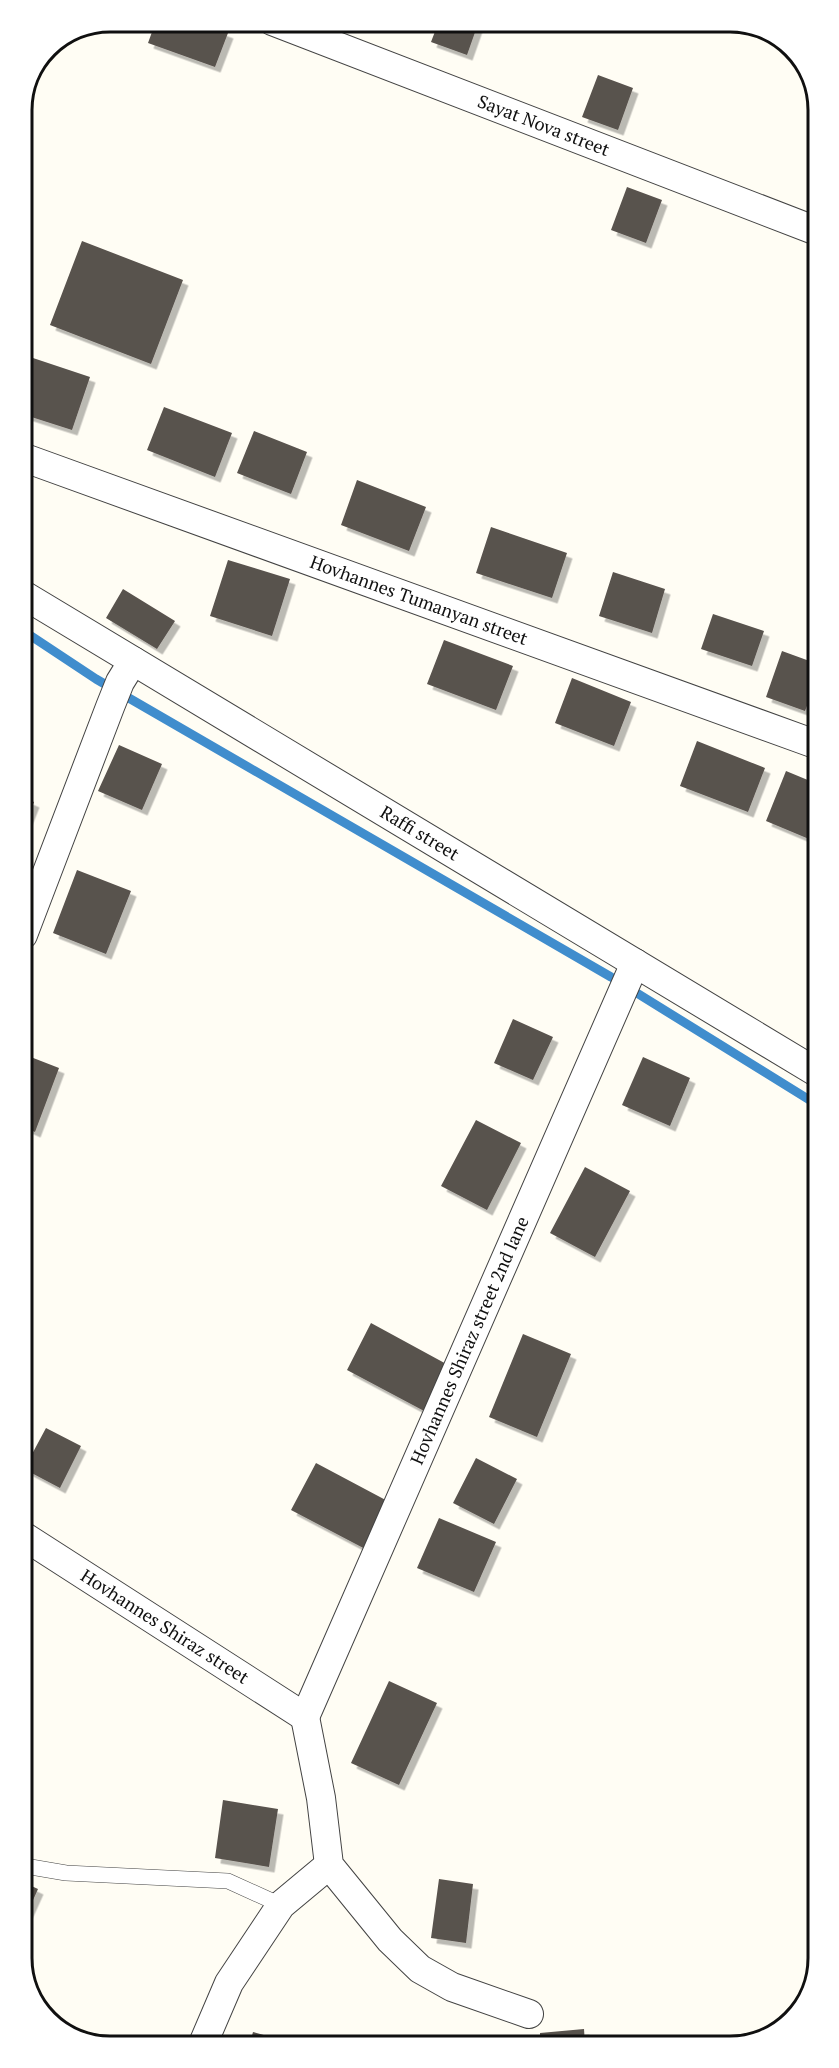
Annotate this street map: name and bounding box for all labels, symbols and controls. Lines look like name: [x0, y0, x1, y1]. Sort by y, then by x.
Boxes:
street label: Sayat Nova street: [474, 88, 614, 161]
street label: Hovhannes Tumanyan street: [307, 549, 532, 650]
street label: Raffi street: [376, 799, 464, 866]
street label: Hovhannes Shiraz street 2nd lane: [404, 1212, 534, 1468]
street label: Hovhannes Shiraz street: [77, 1563, 254, 1689]

